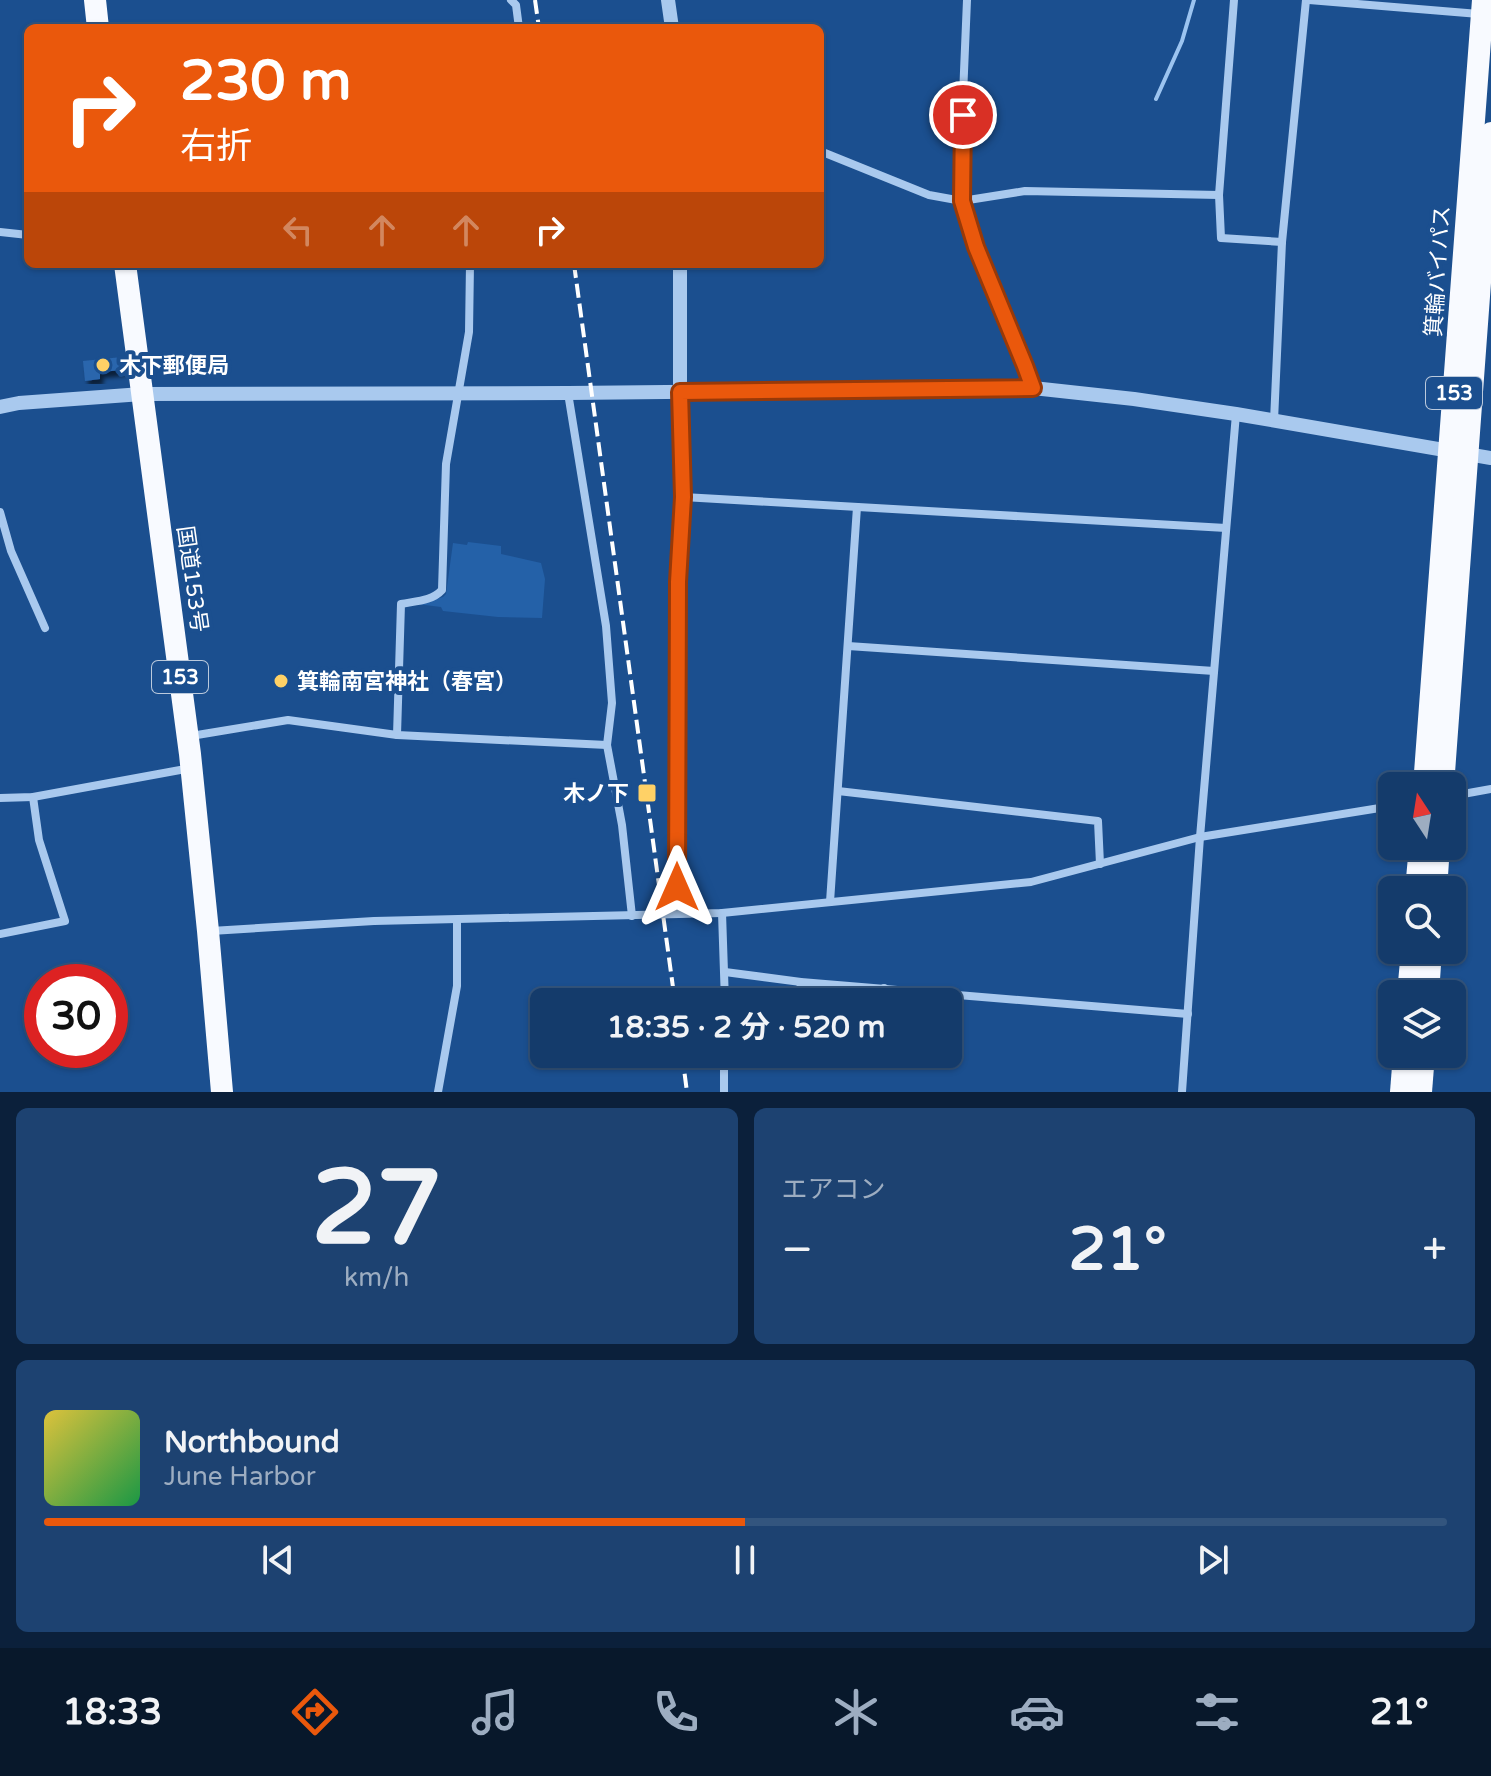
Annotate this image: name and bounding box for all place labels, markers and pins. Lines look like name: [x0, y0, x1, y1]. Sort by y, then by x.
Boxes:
pin: [929, 81, 997, 149]
place label: 木下郵便局: [119, 353, 229, 379]
marker: 木下郵便局: [94, 356, 112, 374]
place label: 箕輪南宮神社（春宮）: [297, 669, 517, 695]
marker: 箕輪南宮神社（春宮）: [272, 672, 290, 690]
place label: 木ノ下: [563, 781, 629, 807]
marker: 木ノ下: [636, 782, 658, 804]

